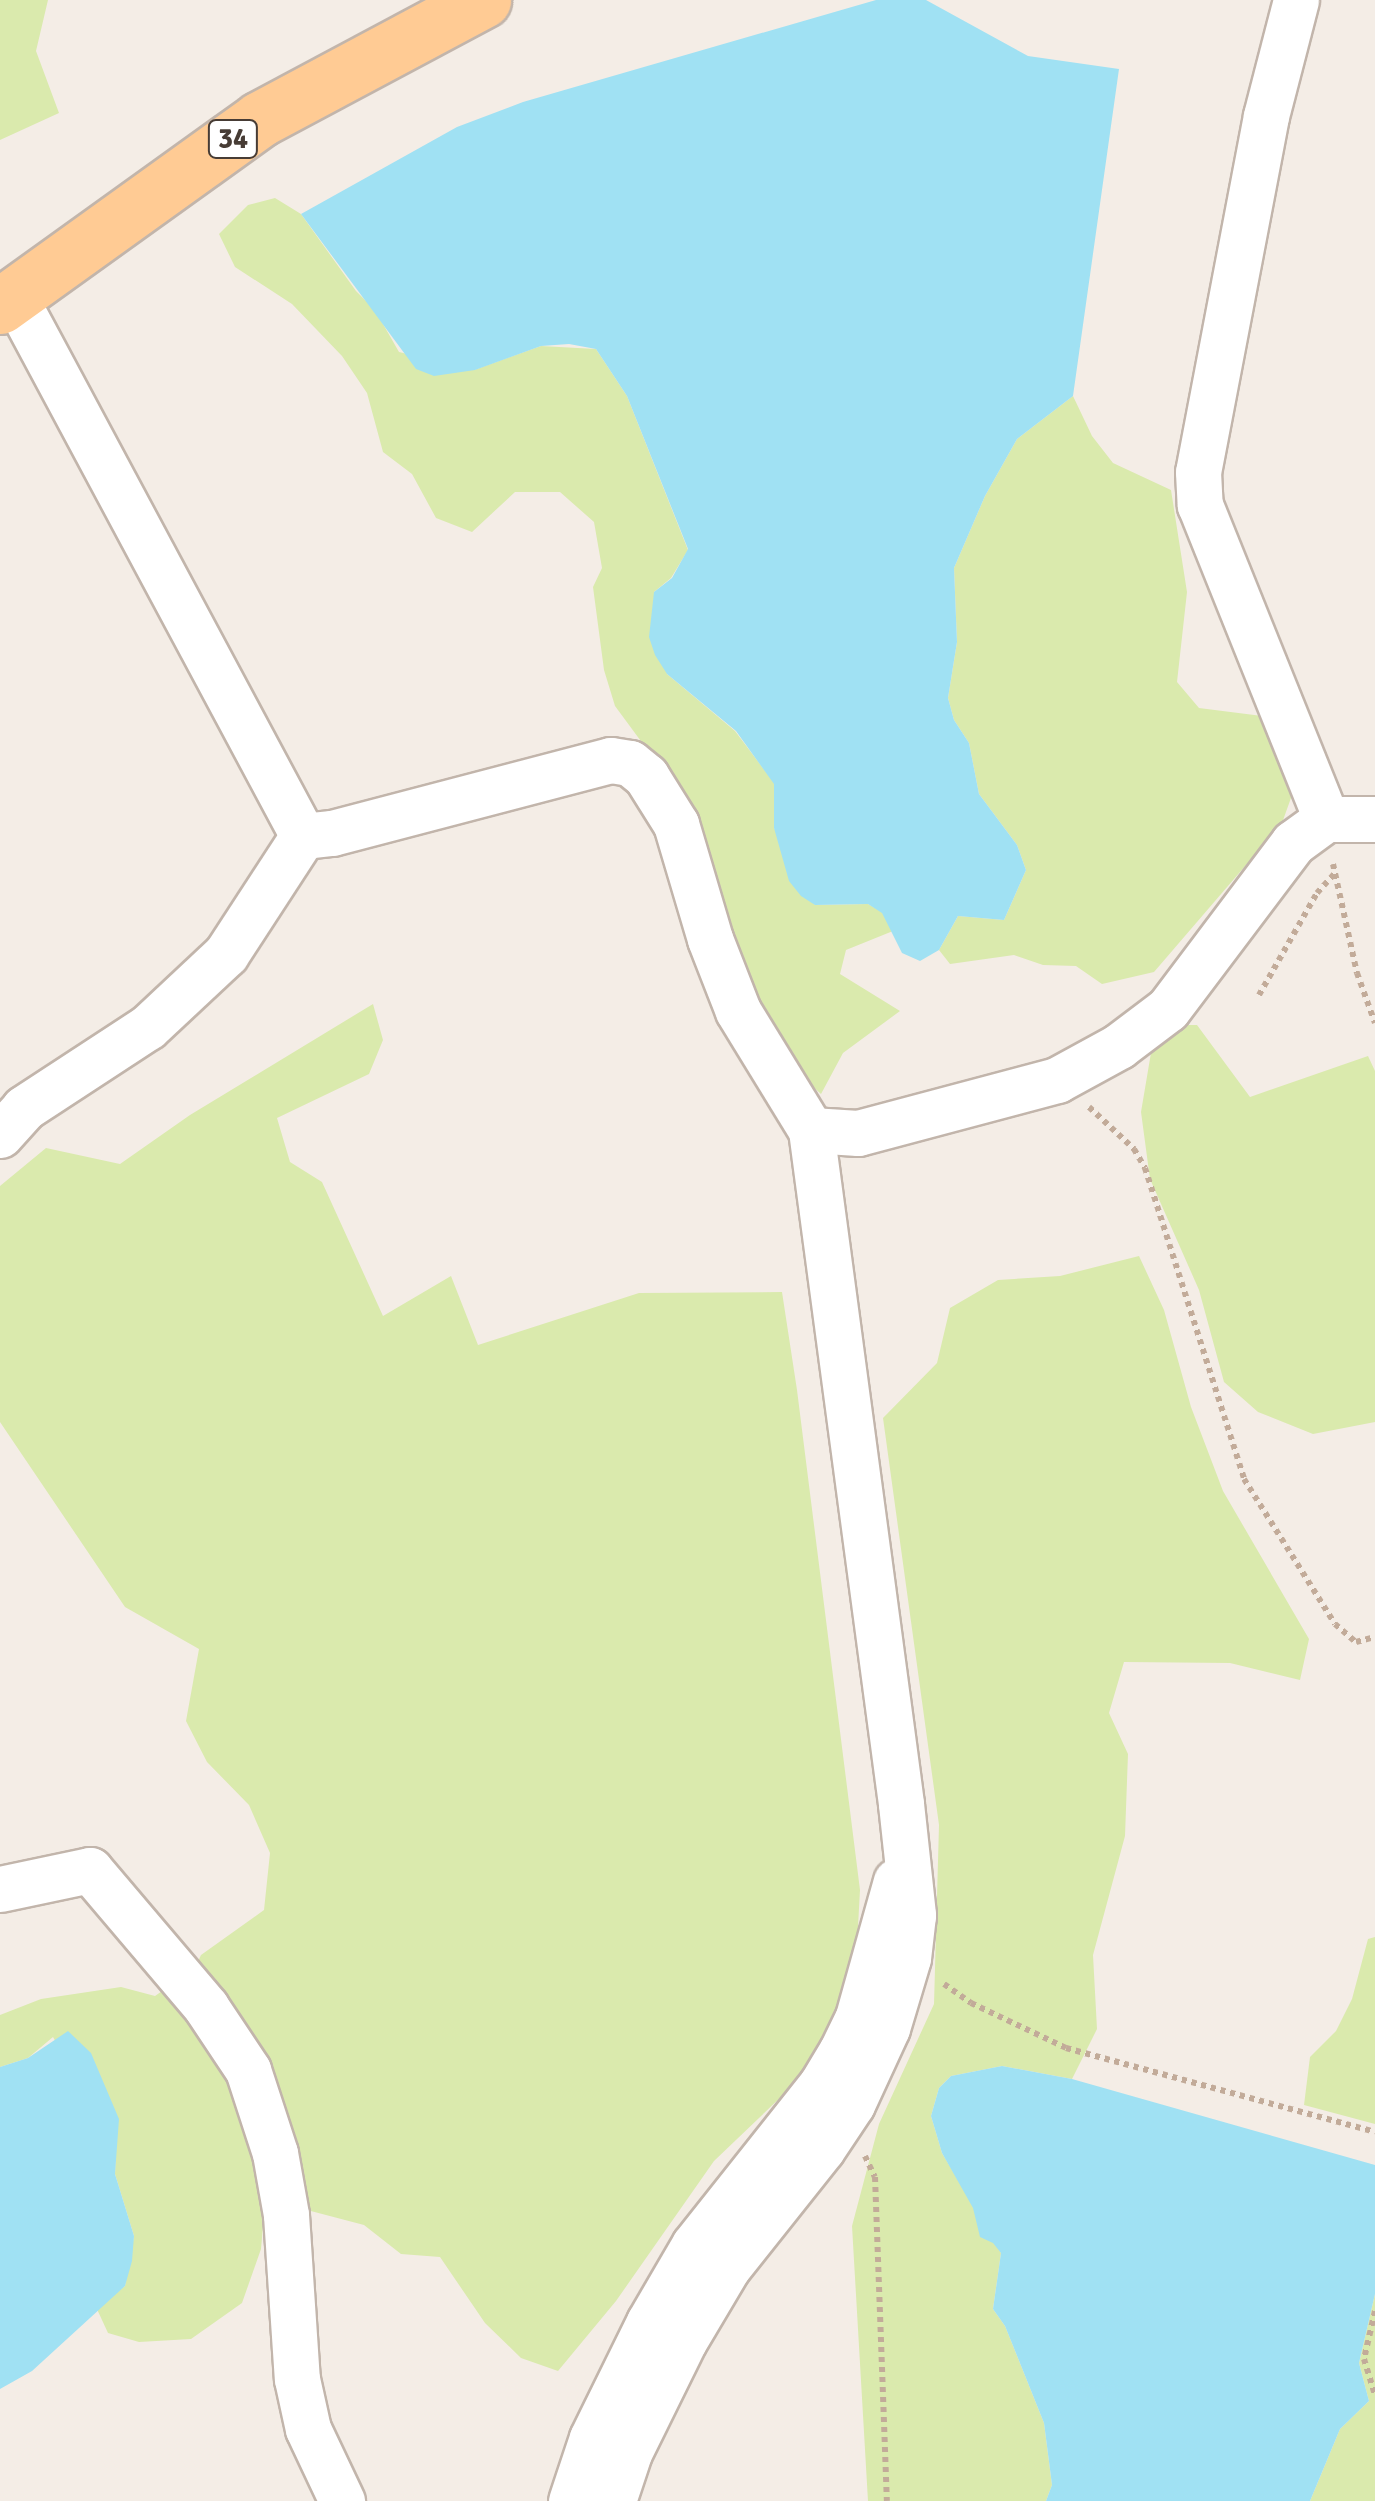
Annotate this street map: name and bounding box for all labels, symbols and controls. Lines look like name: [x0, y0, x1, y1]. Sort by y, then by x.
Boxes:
road number: 34: [206, 116, 260, 162]

